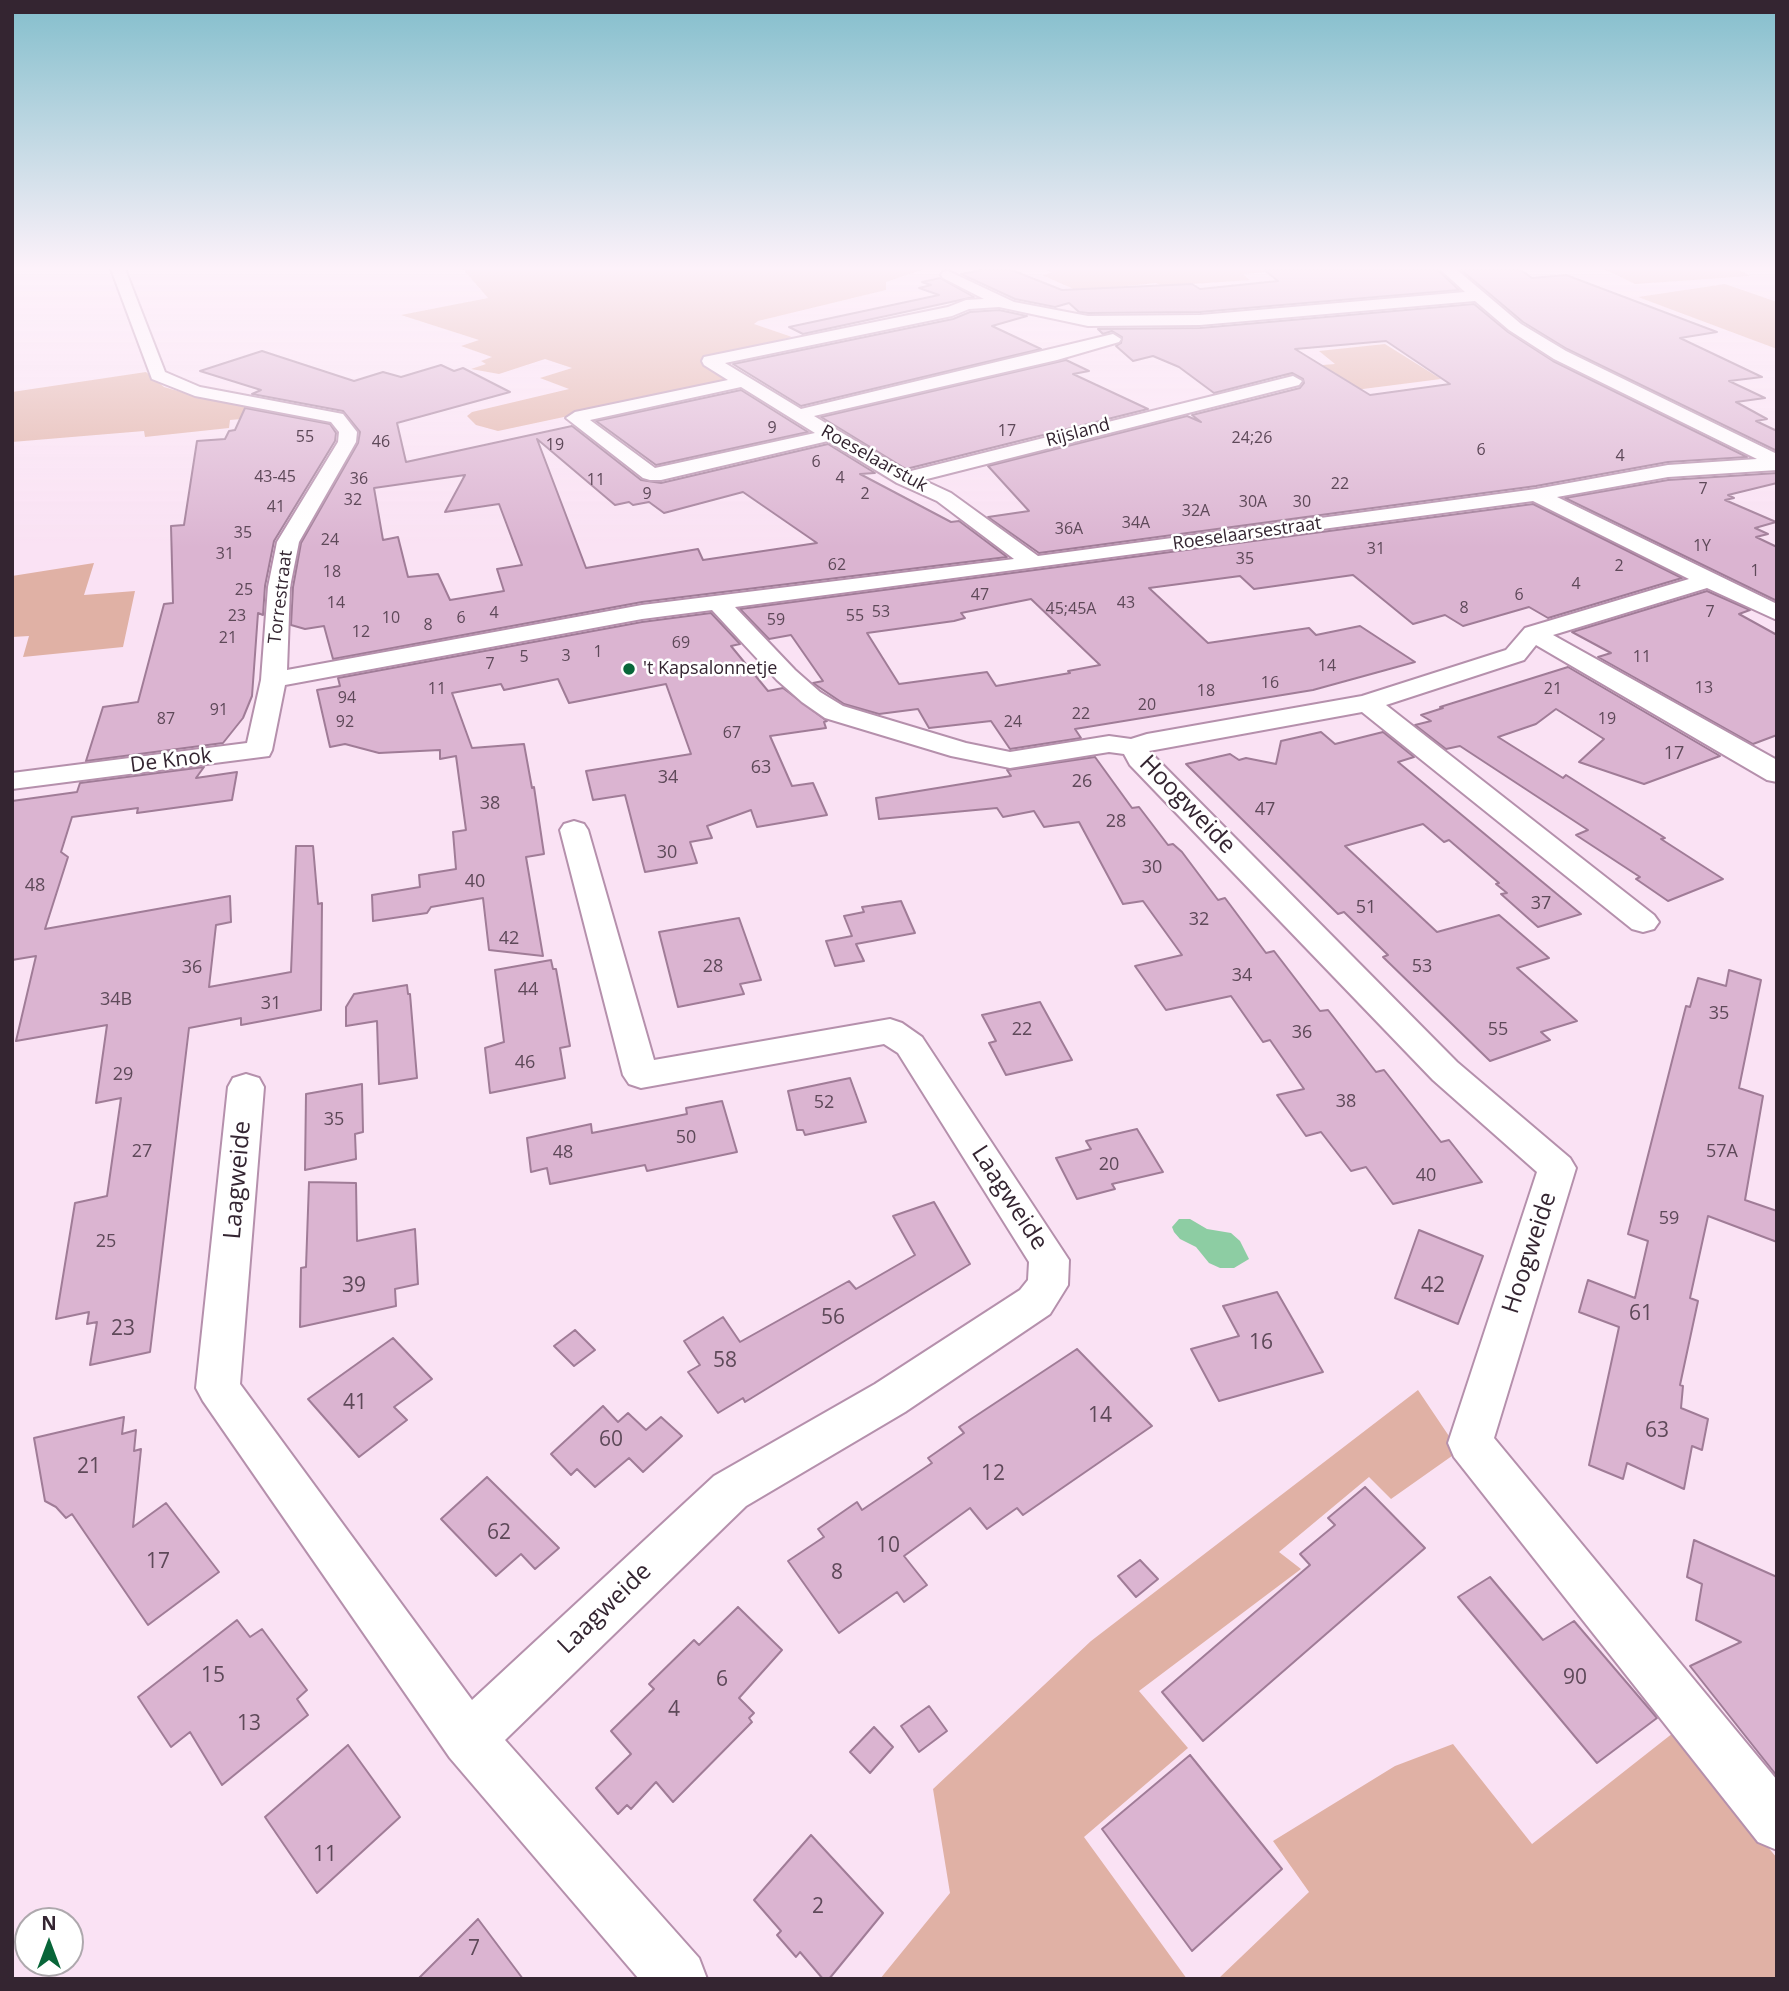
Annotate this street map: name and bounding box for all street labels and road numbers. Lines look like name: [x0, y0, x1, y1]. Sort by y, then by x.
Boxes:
street label: Rijsland: [1044, 414, 1112, 452]
street label: Roeselaarstuk: [817, 421, 931, 497]
street label: Roeselaarsestraat: [1171, 513, 1323, 555]
street label: Torrestraat: [265, 549, 297, 645]
street label: De Knok: [129, 744, 213, 778]
street label: Hoogweide: [1133, 750, 1241, 860]
street label: Laagweide: [218, 1120, 258, 1240]
street label: Laagweide: [965, 1140, 1053, 1256]
street label: Hoogweide: [1497, 1189, 1563, 1317]
street label: Laagweide: [552, 1557, 658, 1661]

